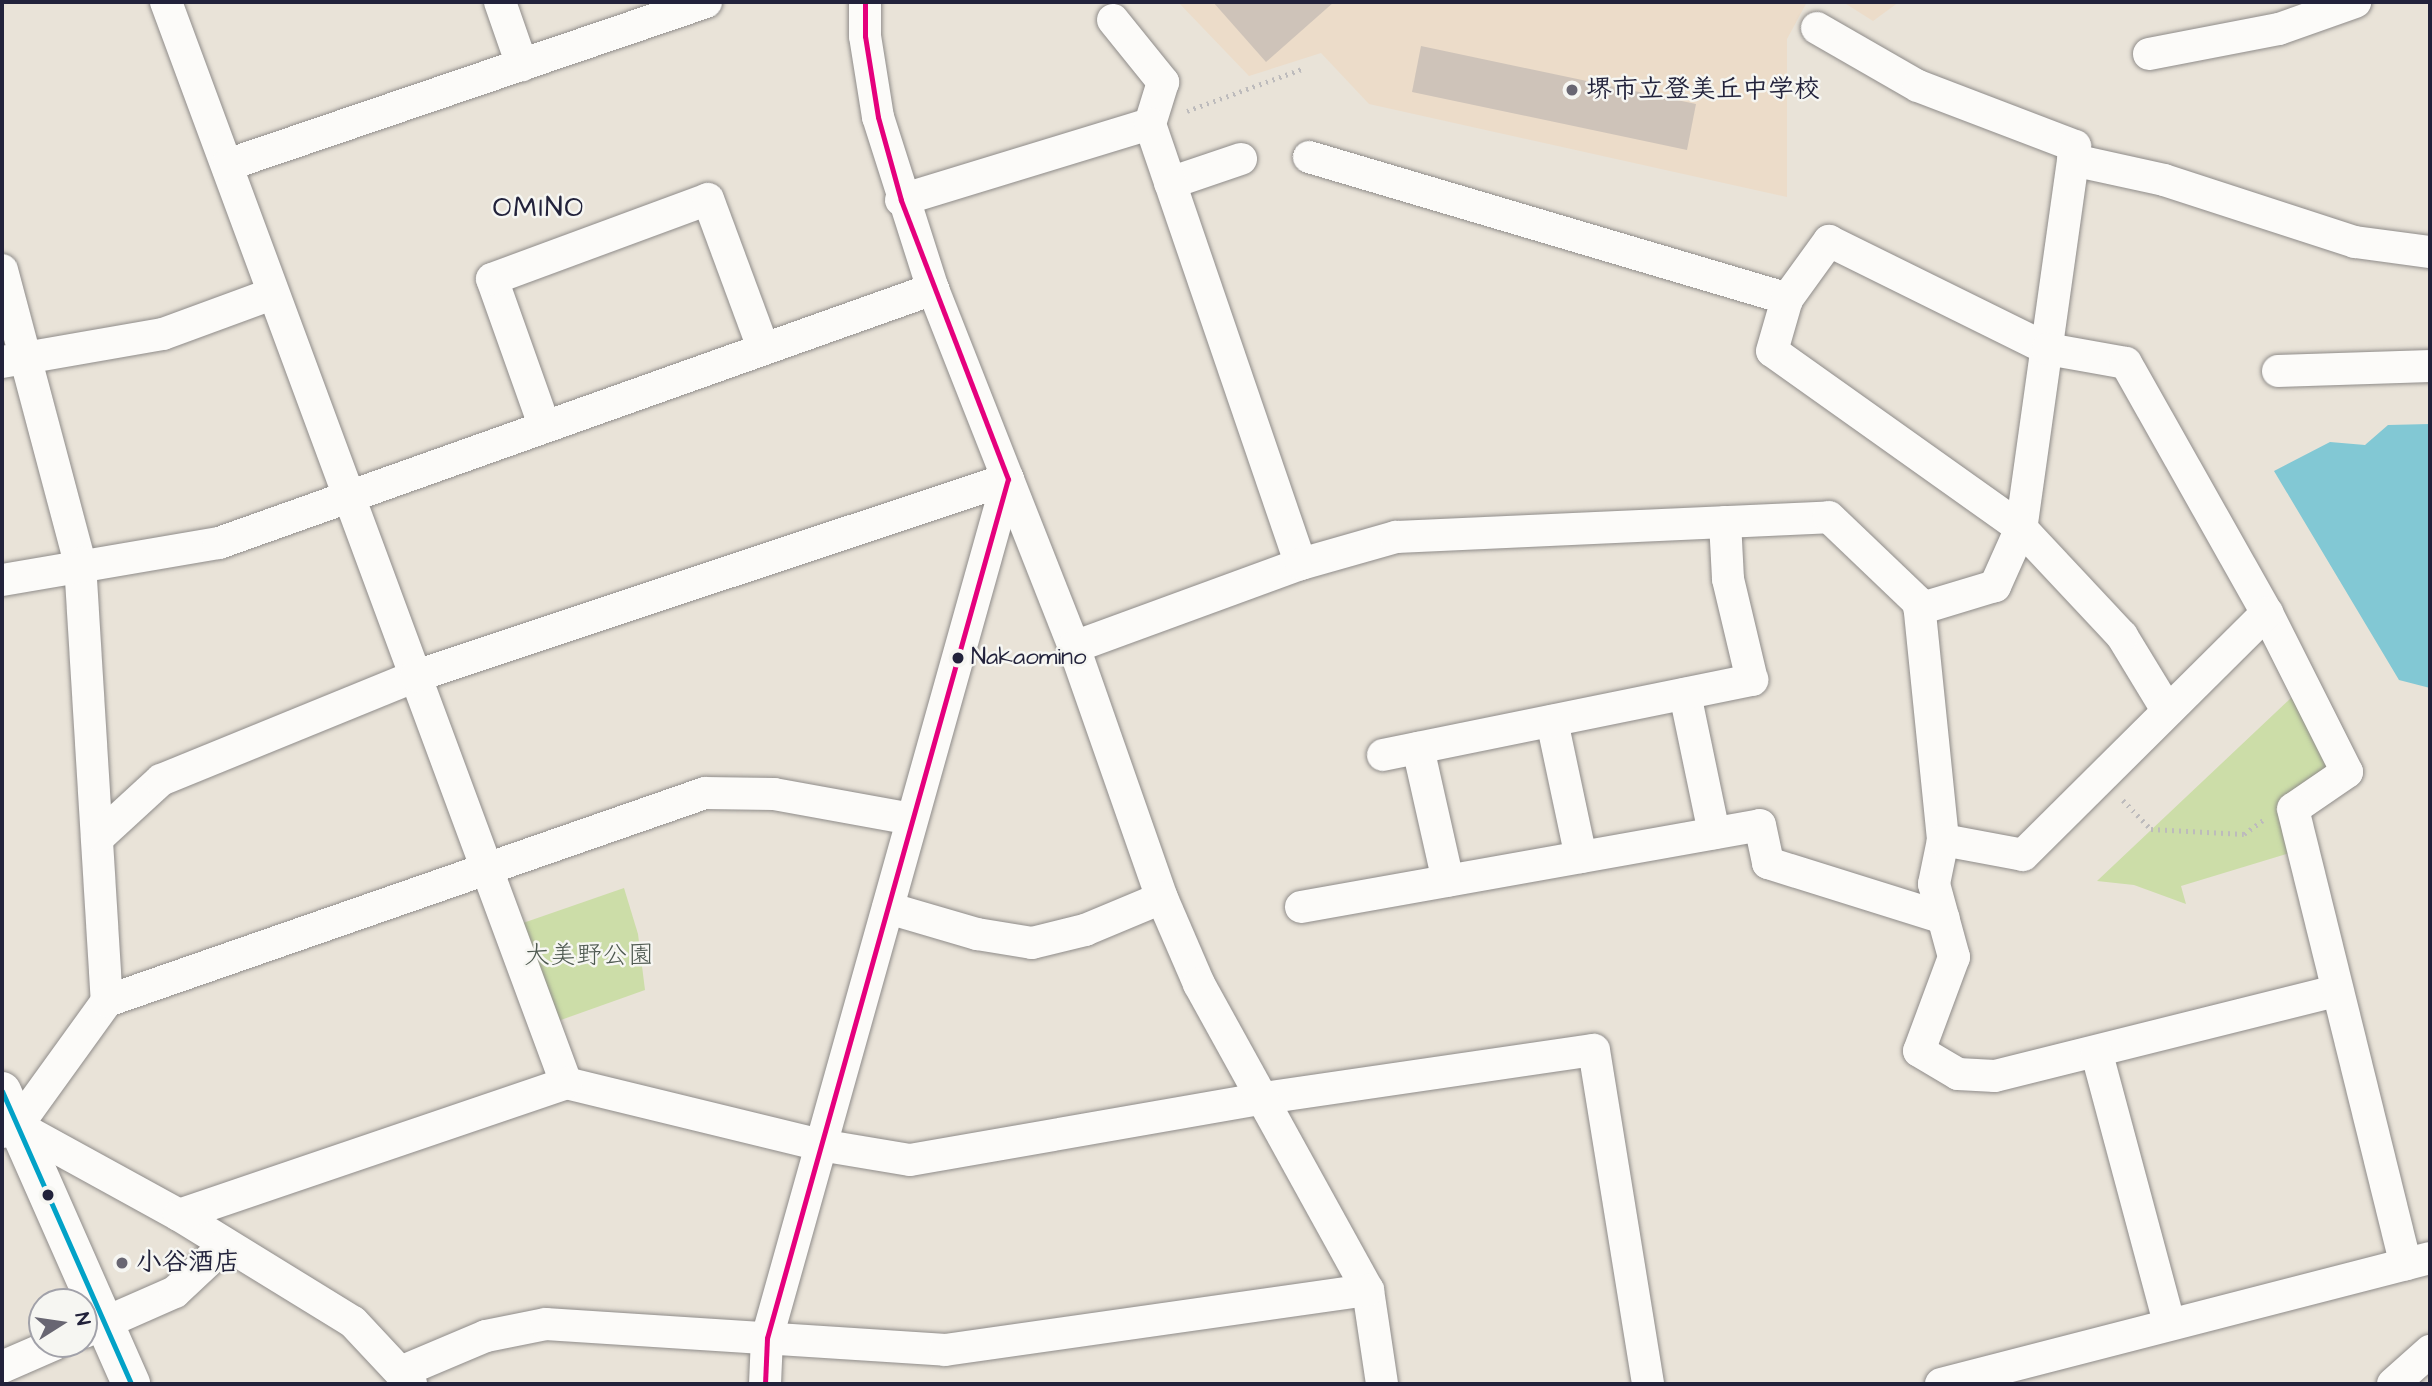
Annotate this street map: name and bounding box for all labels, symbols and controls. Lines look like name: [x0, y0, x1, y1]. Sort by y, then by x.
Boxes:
place label: 堺市立登美丘中学校: [1586, 74, 1820, 106]
marker: 堺市立登美丘中学校: [1564, 82, 1580, 98]
district label: OMINO: [493, 191, 585, 225]
place label: Nakaomino: [971, 644, 1087, 672]
marker: Nakaomino: [951, 651, 965, 665]
park label: 大美野公園: [524, 940, 654, 972]
unlabelled marker: [41, 1188, 55, 1202]
place label: 小谷酒店: [136, 1247, 240, 1279]
marker: 小谷酒店: [114, 1255, 130, 1271]
north arrow: [28, 1288, 98, 1358]
text: N: [68, 1310, 97, 1328]

